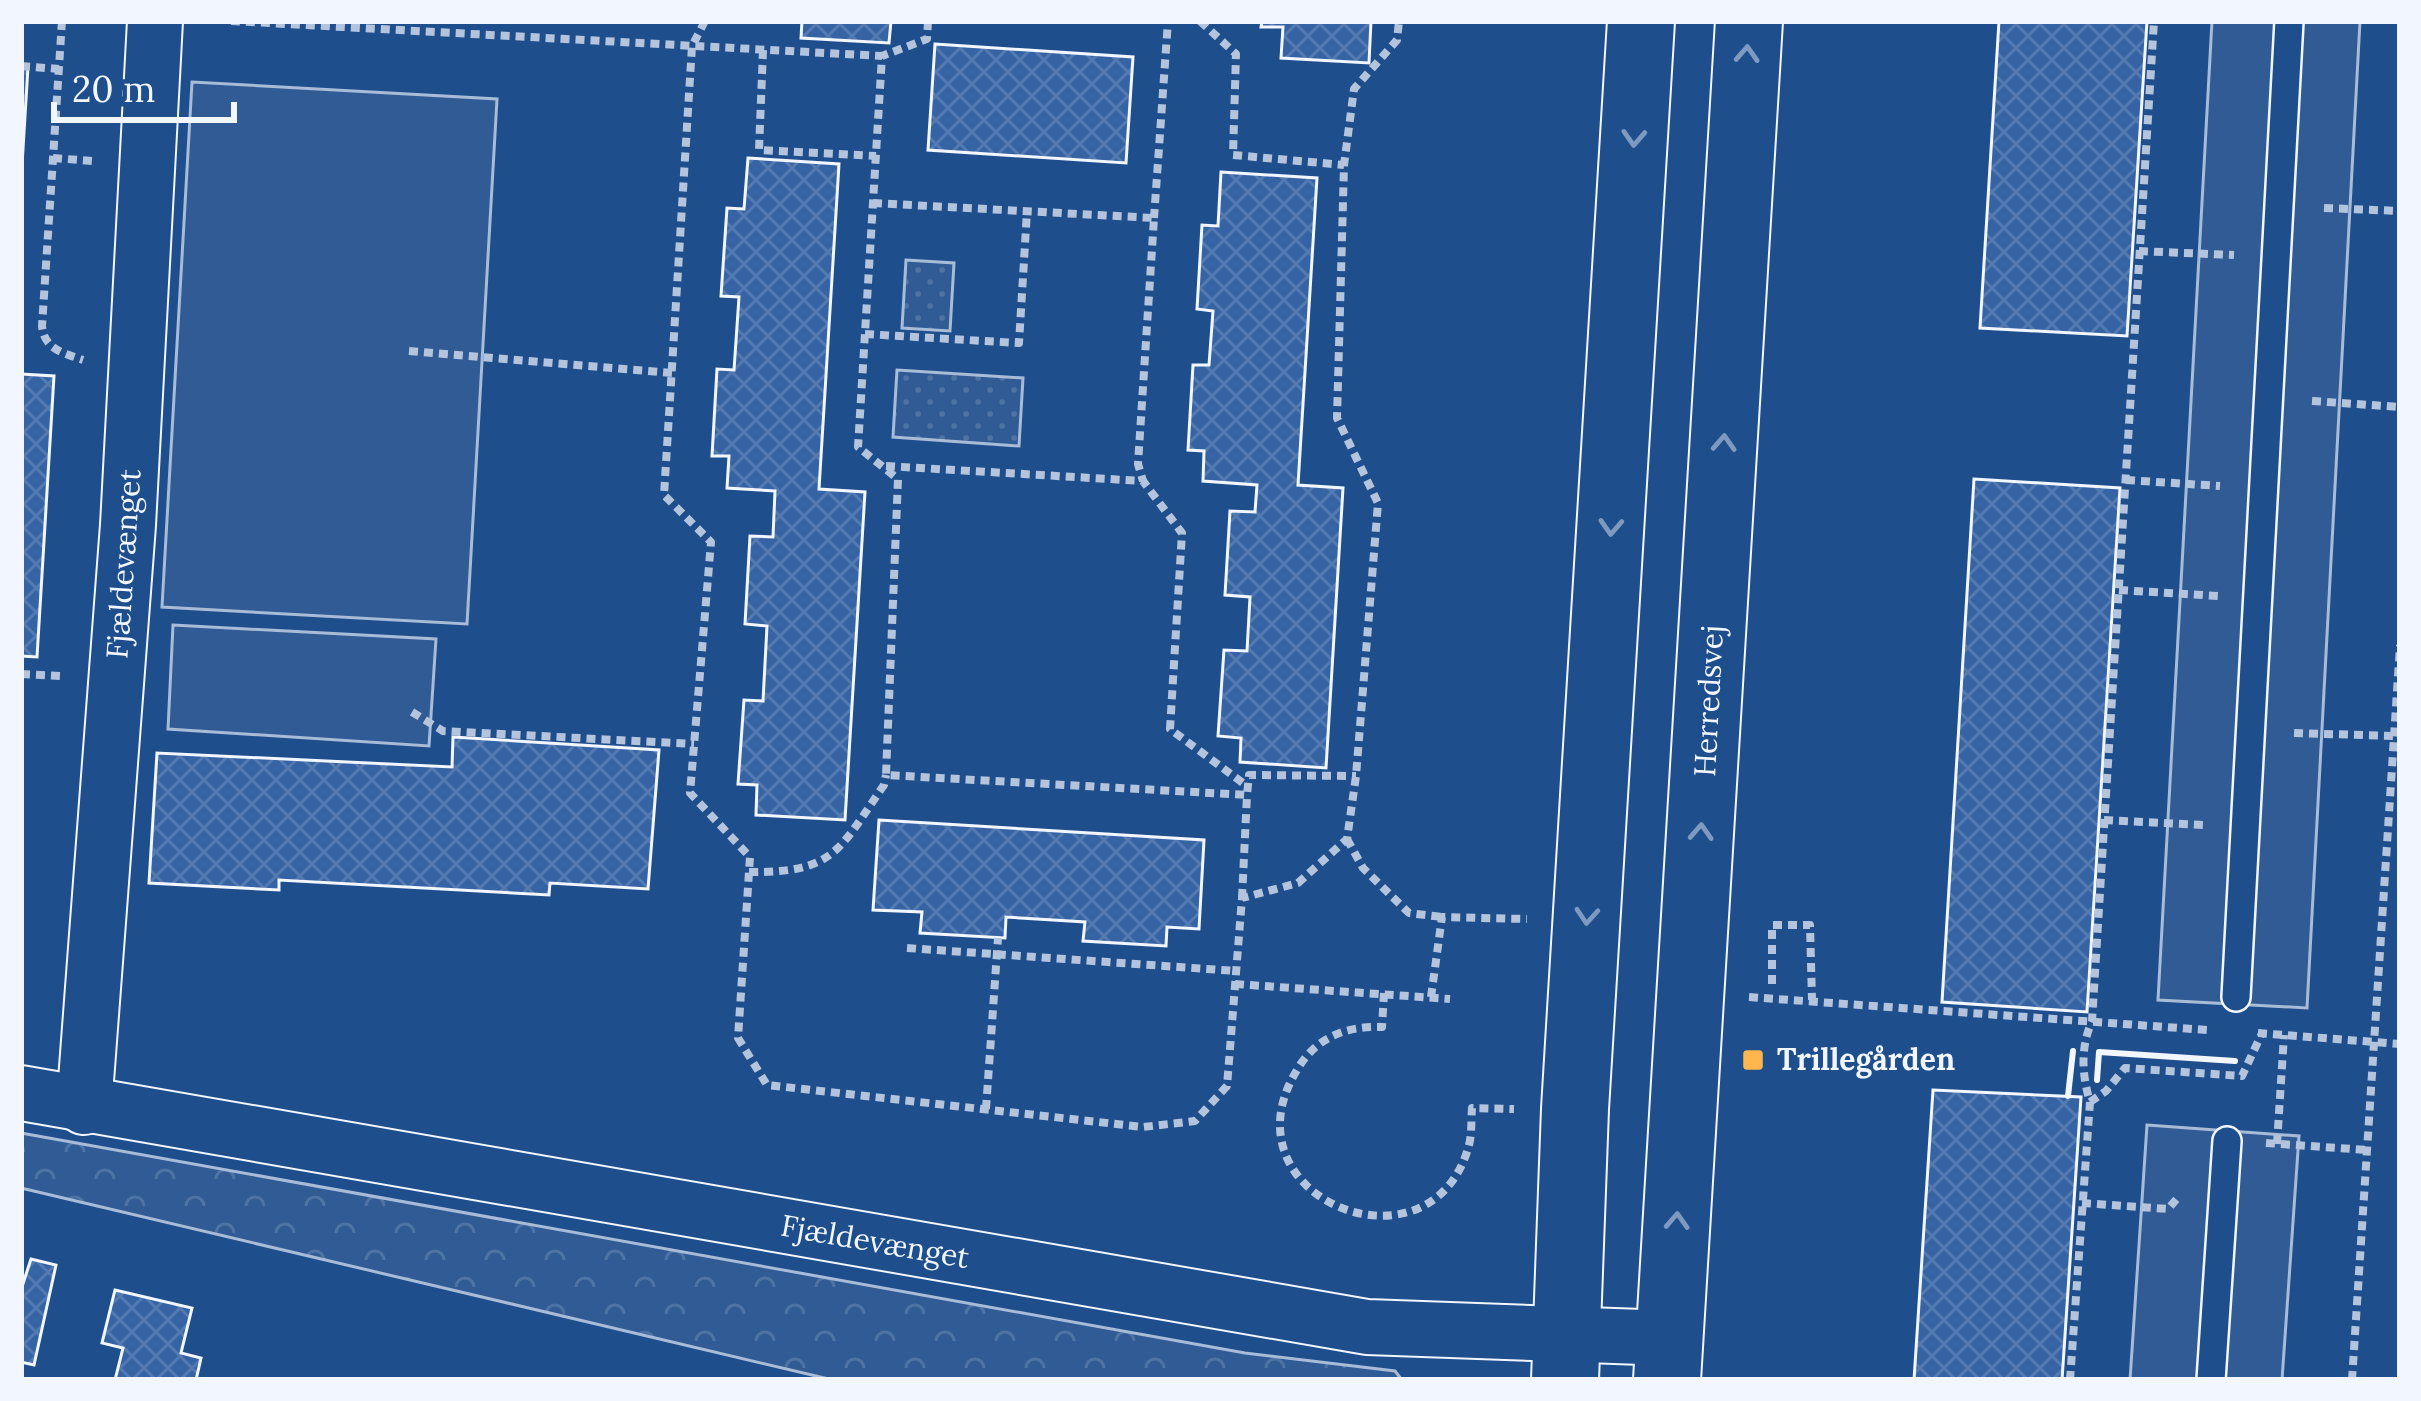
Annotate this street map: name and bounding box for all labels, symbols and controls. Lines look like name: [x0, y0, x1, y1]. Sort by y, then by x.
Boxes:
one-way arrow: [1734, 44, 1760, 63]
scale bar: [54, 48, 234, 122]
text: 20 m: [72, 66, 155, 112]
one-way arrow: [1621, 129, 1647, 148]
one-way arrow: [1711, 433, 1737, 452]
street label: Fjældevænget: [97, 467, 150, 660]
one-way arrow: [1598, 518, 1624, 537]
street label: Herredsvej: [1685, 624, 1732, 778]
one-way arrow: [1688, 822, 1714, 841]
one-way arrow: [1575, 907, 1601, 926]
place label: Trillegården: [1777, 1040, 1955, 1079]
marker: Trillegården: [1740, 1047, 1766, 1073]
street label: Fjældevænget: [778, 1206, 973, 1277]
one-way arrow: [1664, 1211, 1690, 1230]

